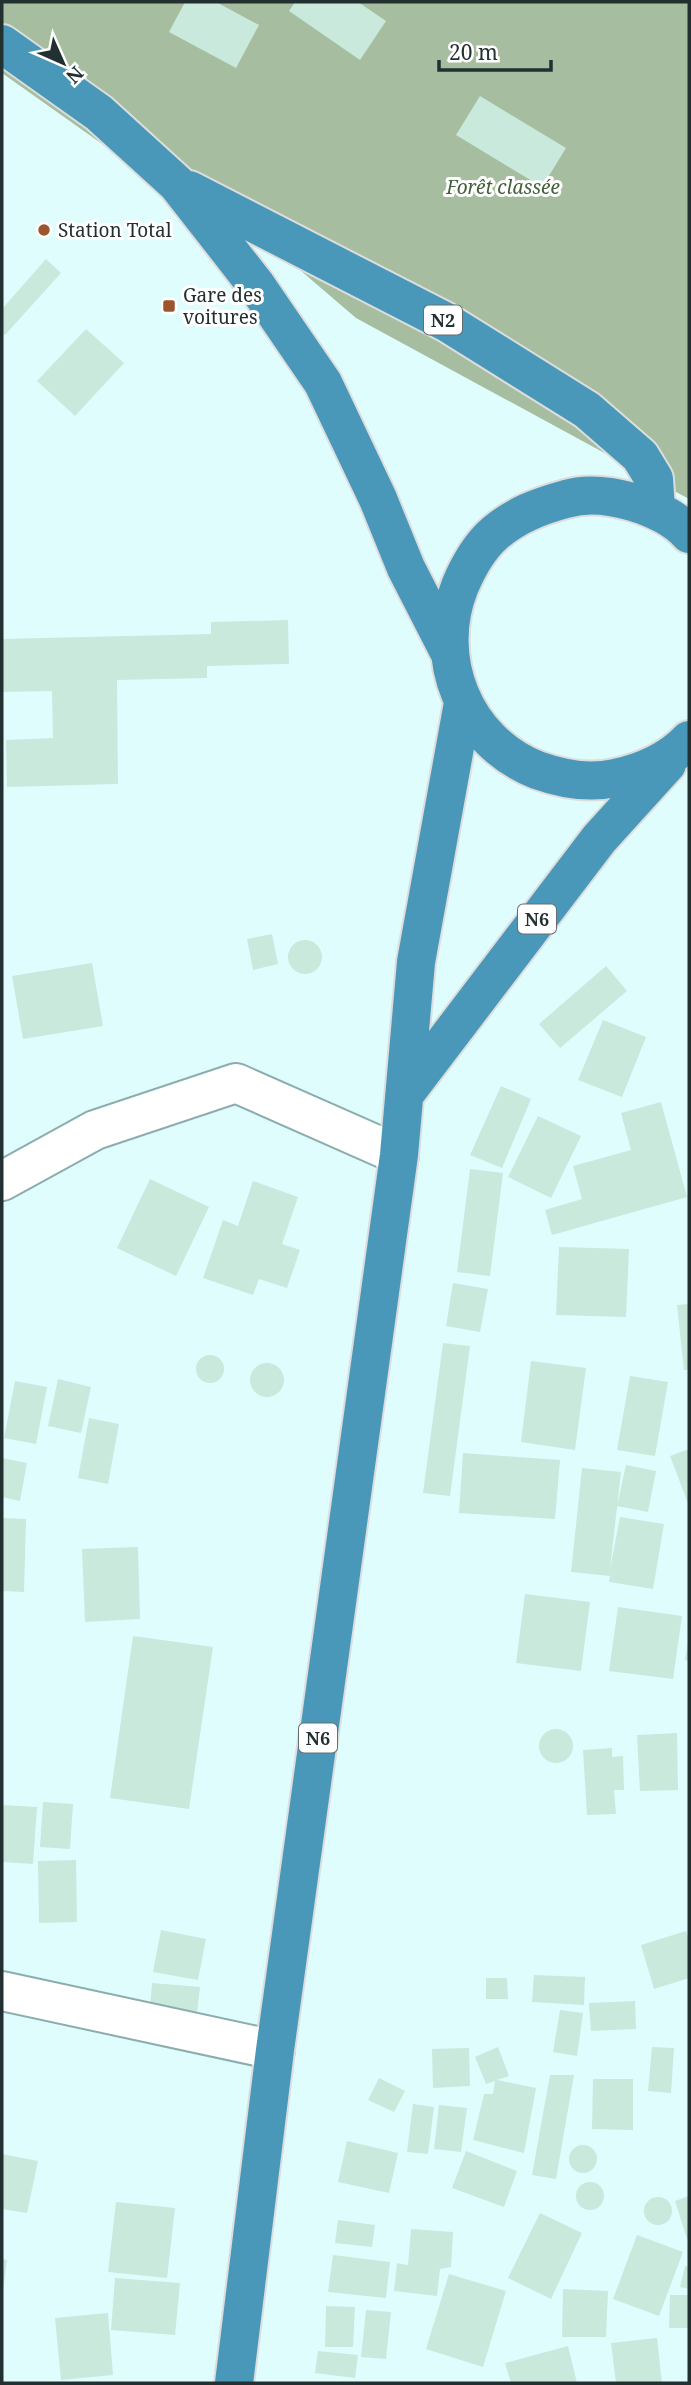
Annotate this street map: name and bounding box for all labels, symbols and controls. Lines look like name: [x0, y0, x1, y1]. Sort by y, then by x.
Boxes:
north arrow: [28, 28, 98, 98]
scale bar: [439, 28, 551, 72]
text: 20 m: [449, 38, 498, 66]
text: N: [61, 61, 90, 90]
park label: Forêt classée: [445, 174, 560, 200]
place label: Station Total: [58, 217, 172, 243]
marker: Station Total: [36, 222, 52, 238]
place label: Gare des voitures: [183, 282, 262, 330]
marker: Gare des voitures: [161, 298, 177, 314]
road number: N2: [424, 306, 462, 334]
road number: N6: [518, 904, 556, 934]
road number: N6: [299, 1723, 337, 1752]

